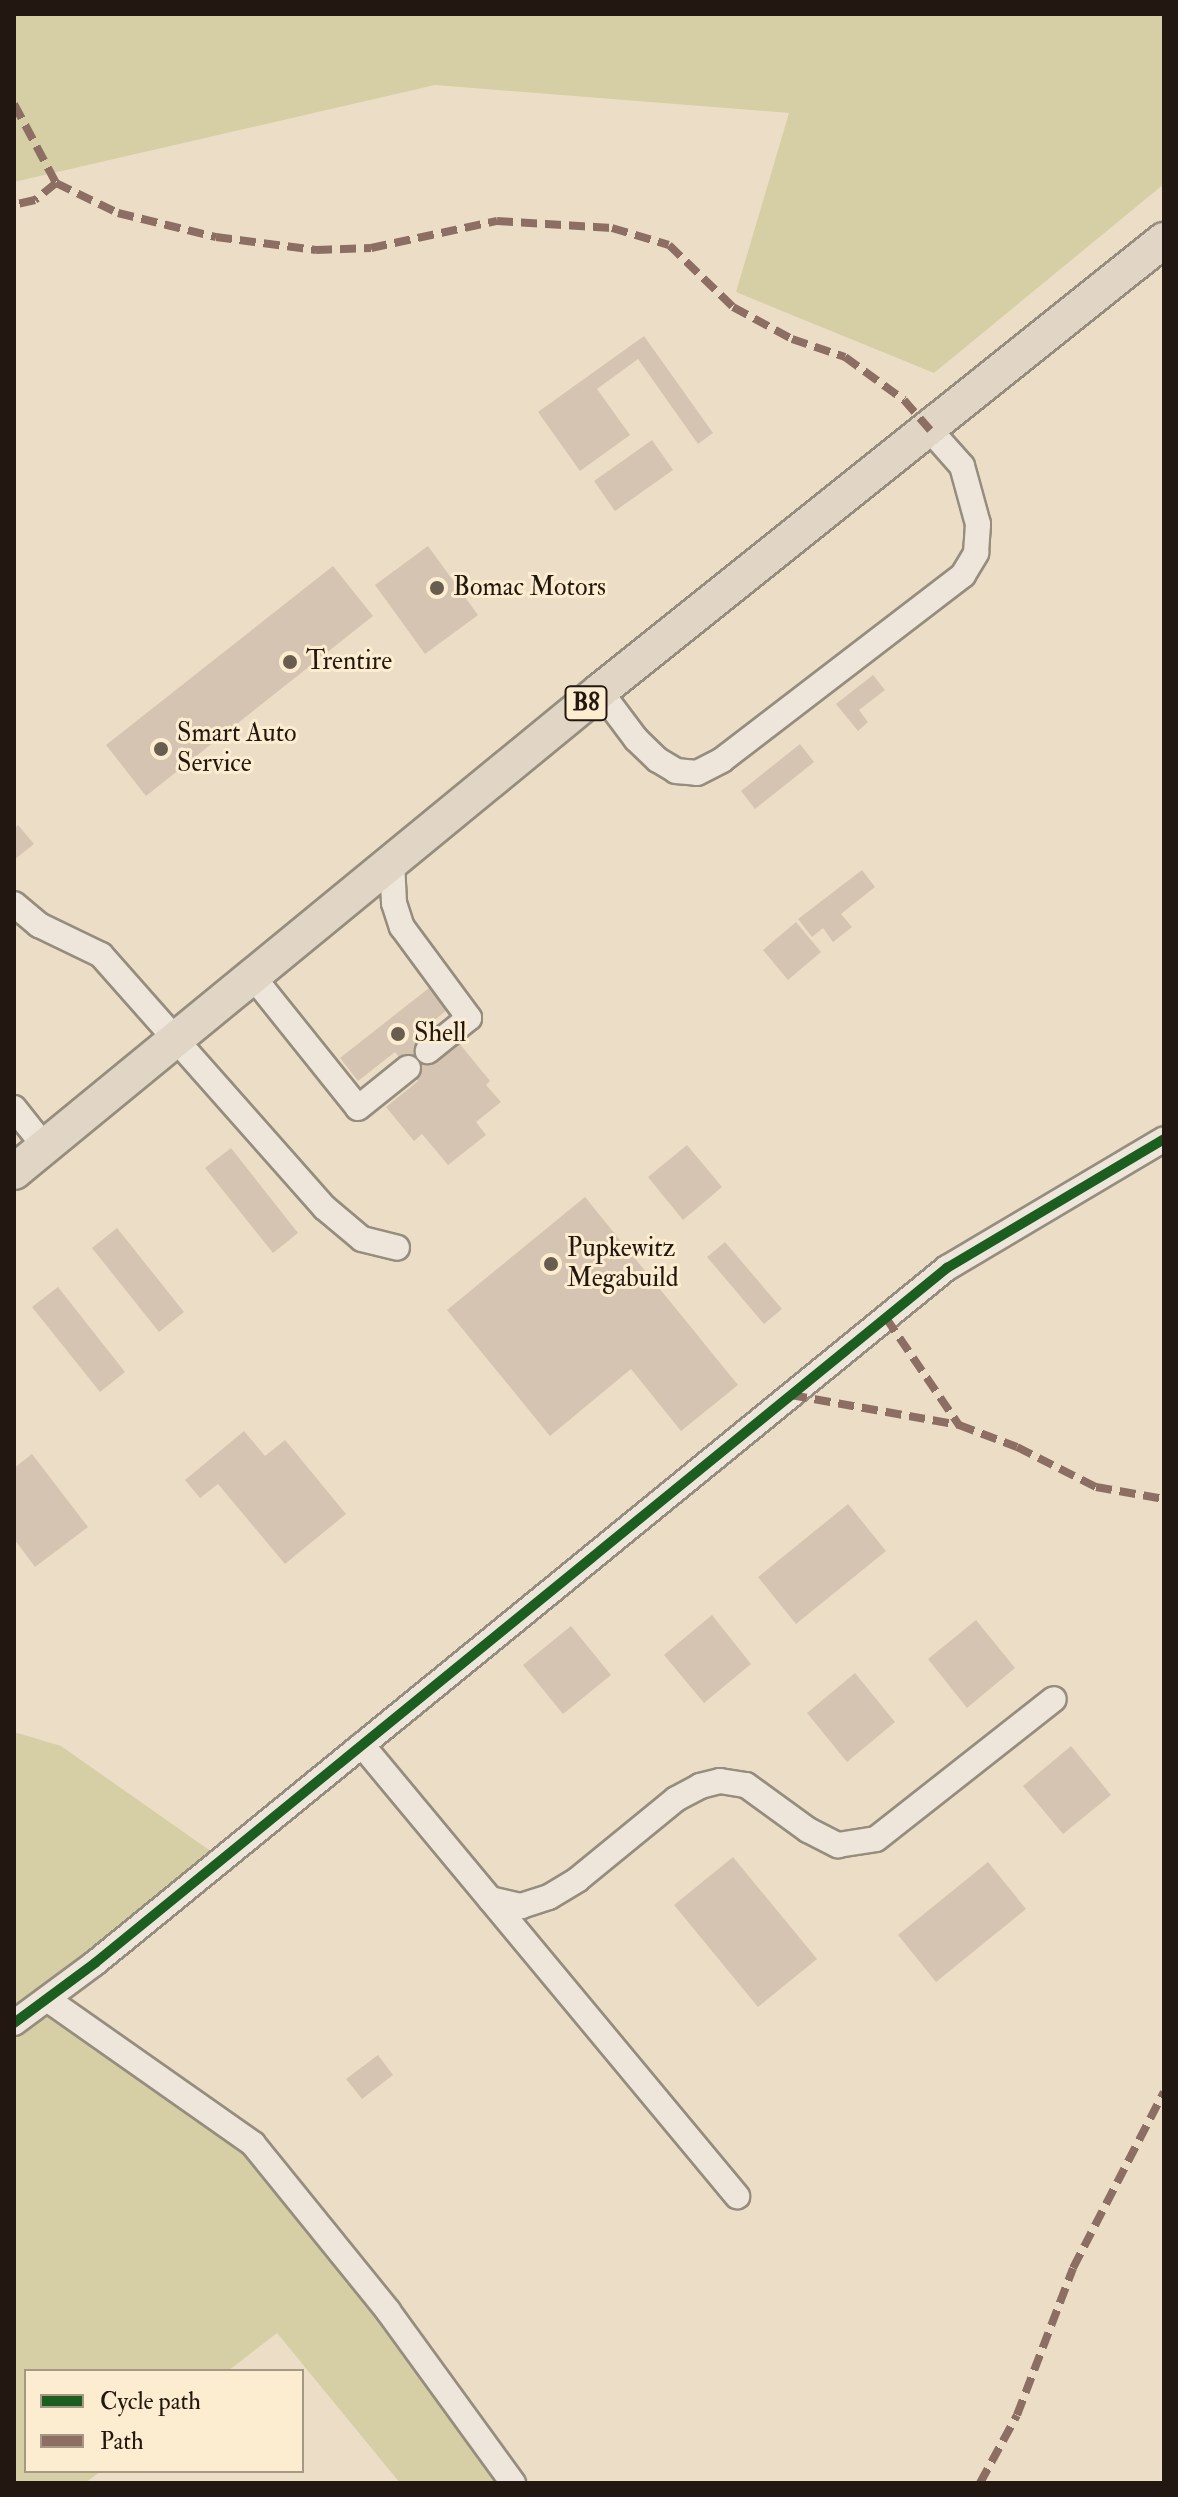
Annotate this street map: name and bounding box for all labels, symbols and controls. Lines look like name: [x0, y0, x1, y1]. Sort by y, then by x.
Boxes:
place label: Bomac Motors: [453, 572, 606, 604]
marker: Bomac Motors: [428, 579, 446, 597]
place label: Trentire: [306, 646, 392, 678]
marker: Trentire: [281, 653, 299, 671]
road number: B8: [564, 683, 608, 723]
place label: Smart Auto Service: [177, 718, 297, 780]
marker: Smart Auto Service: [152, 740, 170, 758]
place label: Shell: [414, 1018, 466, 1050]
marker: Shell: [389, 1025, 407, 1043]
place label: Pupkewitz Megabuild: [567, 1233, 678, 1294]
marker: Pupkewitz Megabuild: [542, 1255, 560, 1273]
legend: [24, 2369, 304, 2473]
text: Cycle path: [100, 2386, 201, 2417]
text: Path: [100, 2426, 144, 2457]

